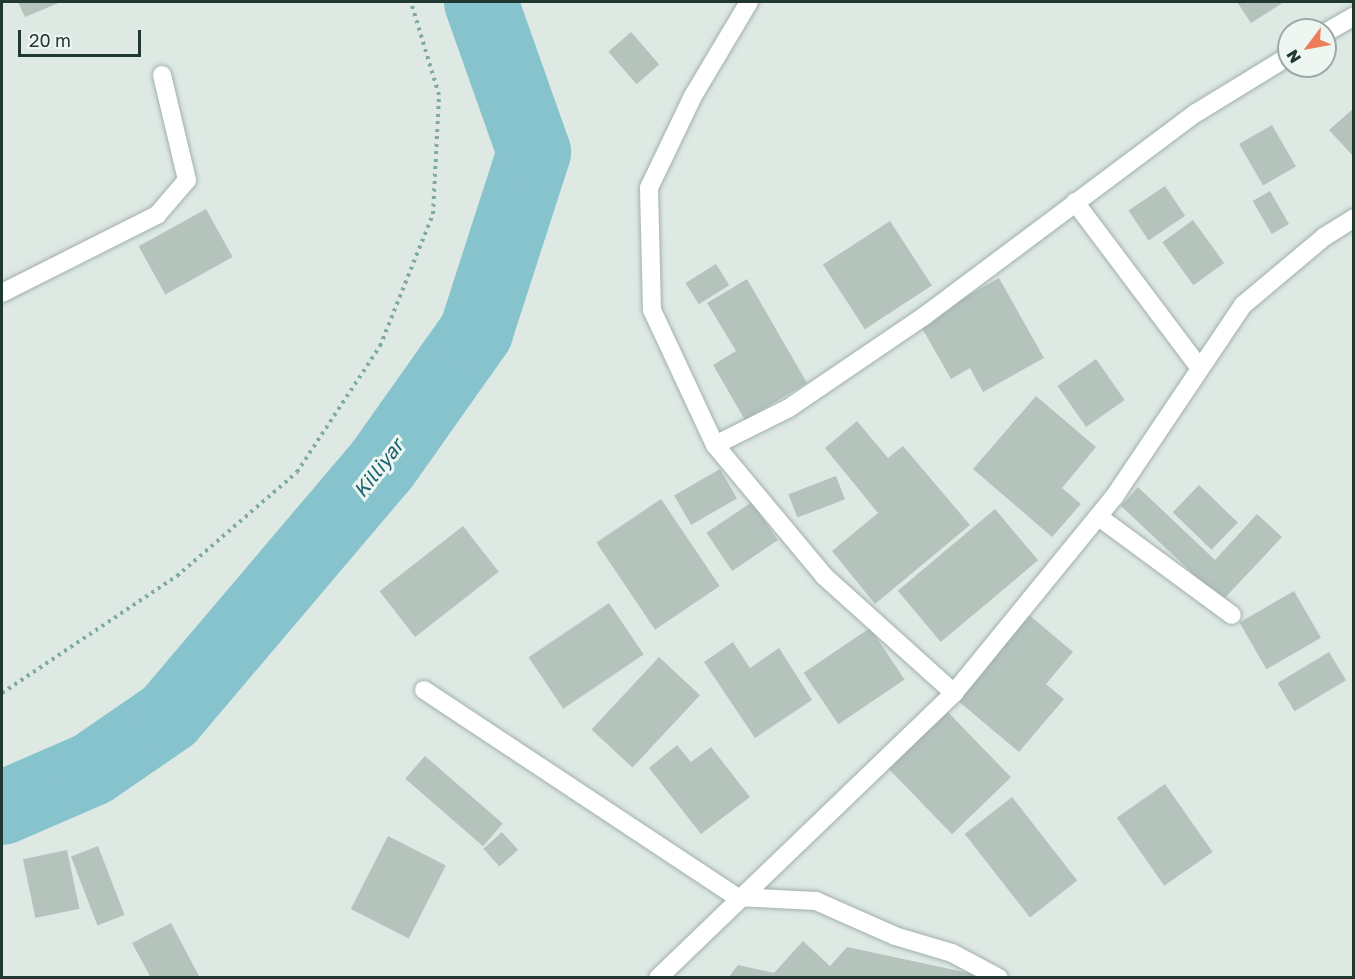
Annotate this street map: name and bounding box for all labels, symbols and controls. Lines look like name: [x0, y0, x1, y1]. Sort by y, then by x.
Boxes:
scale bar: [21, 18, 144, 56]
north arrow: [1277, 18, 1337, 78]
text: 20 m: [29, 29, 71, 51]
text: N: [1282, 46, 1305, 67]
water label: Killiyar: [348, 434, 408, 502]

